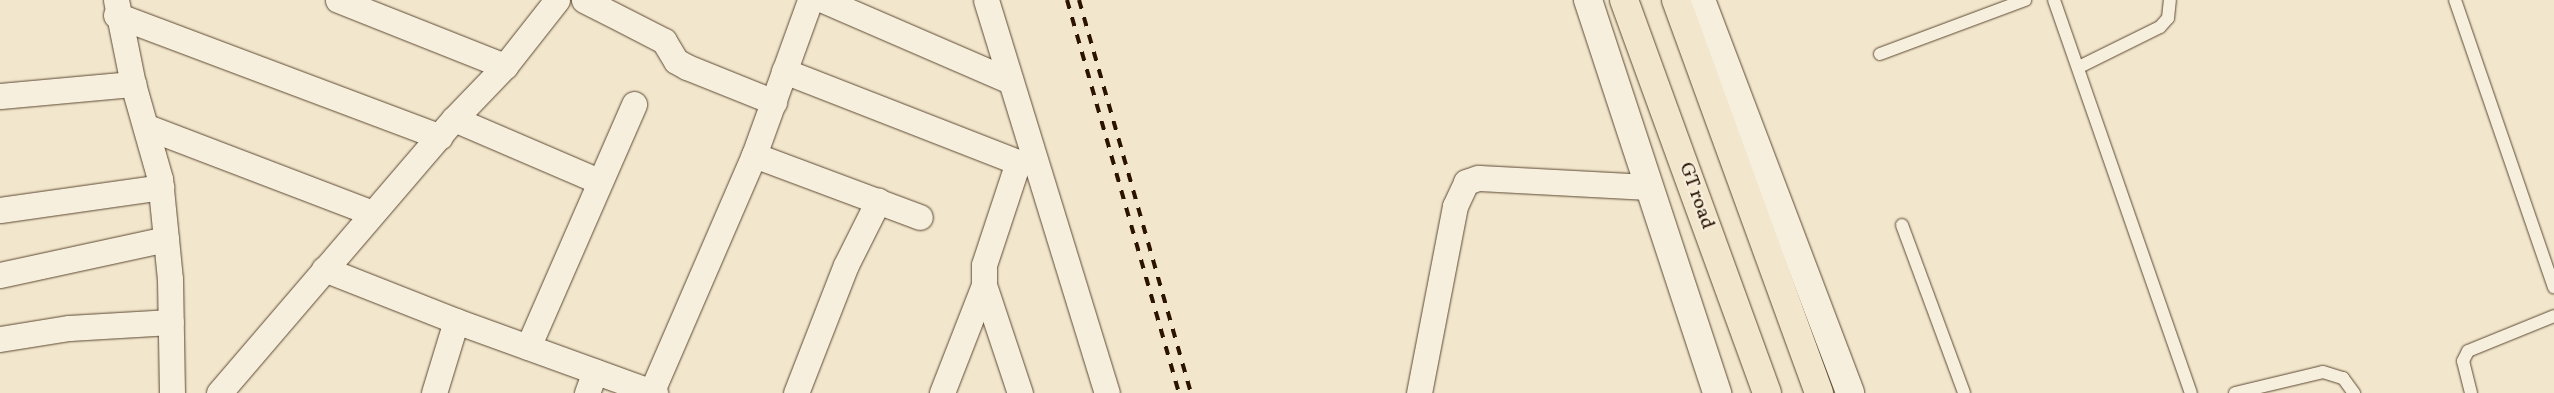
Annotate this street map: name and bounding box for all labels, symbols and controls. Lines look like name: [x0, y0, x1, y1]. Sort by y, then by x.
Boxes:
street label: GT road: [1673, 159, 1719, 233]

